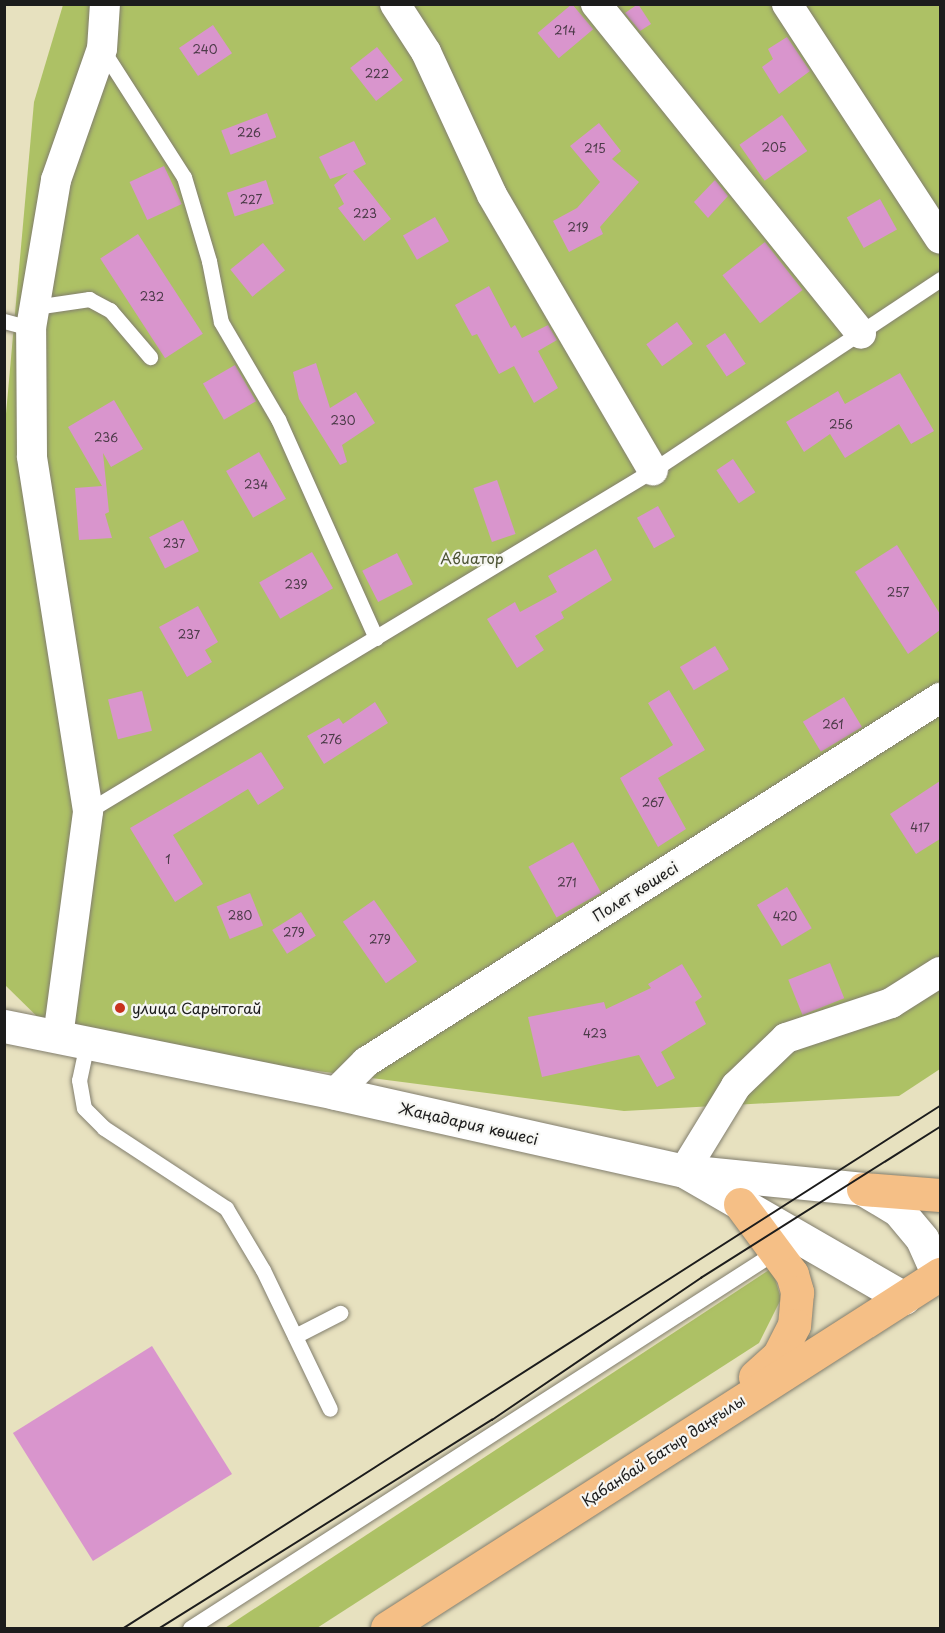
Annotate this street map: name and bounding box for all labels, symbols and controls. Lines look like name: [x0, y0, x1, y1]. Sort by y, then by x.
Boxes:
house number: 214: [554, 24, 576, 38]
house number: 240: [193, 43, 217, 57]
house number: 222: [365, 67, 389, 81]
house number: 226: [237, 126, 261, 140]
house number: 205: [762, 141, 786, 155]
house number: 215: [584, 142, 606, 156]
house number: 227: [240, 193, 262, 207]
house number: 223: [353, 207, 377, 221]
house number: 219: [568, 221, 588, 235]
house number: 232: [140, 290, 164, 304]
house number: 230: [330, 414, 356, 428]
house number: 256: [829, 418, 853, 432]
house number: 236: [94, 431, 118, 445]
house number: 234: [244, 478, 268, 492]
house number: 237: [163, 537, 185, 551]
park label: Авиатор: [440, 549, 504, 567]
house number: 239: [284, 578, 308, 592]
house number: 257: [887, 586, 909, 600]
house number: 237: [178, 628, 200, 642]
house number: 261: [822, 718, 844, 732]
house number: 276: [320, 733, 342, 747]
house number: 267: [642, 796, 664, 810]
house number: 417: [910, 821, 930, 835]
house number: 1: [165, 853, 171, 867]
street label: Полет көшесі: [589, 857, 681, 925]
house number: 271: [557, 876, 577, 890]
house number: 280: [228, 909, 252, 923]
house number: 420: [773, 910, 797, 924]
house number: 279: [283, 926, 305, 940]
house number: 279: [369, 933, 391, 947]
place label: улица Сарытогай: [132, 999, 262, 1017]
marker: улица Сарытогай: [113, 1001, 127, 1015]
house number: 423: [583, 1027, 607, 1041]
street label: Жаңадария көшесі: [398, 1098, 540, 1148]
street label: Қабанбай Батыр даңғылы: [577, 1390, 749, 1510]

